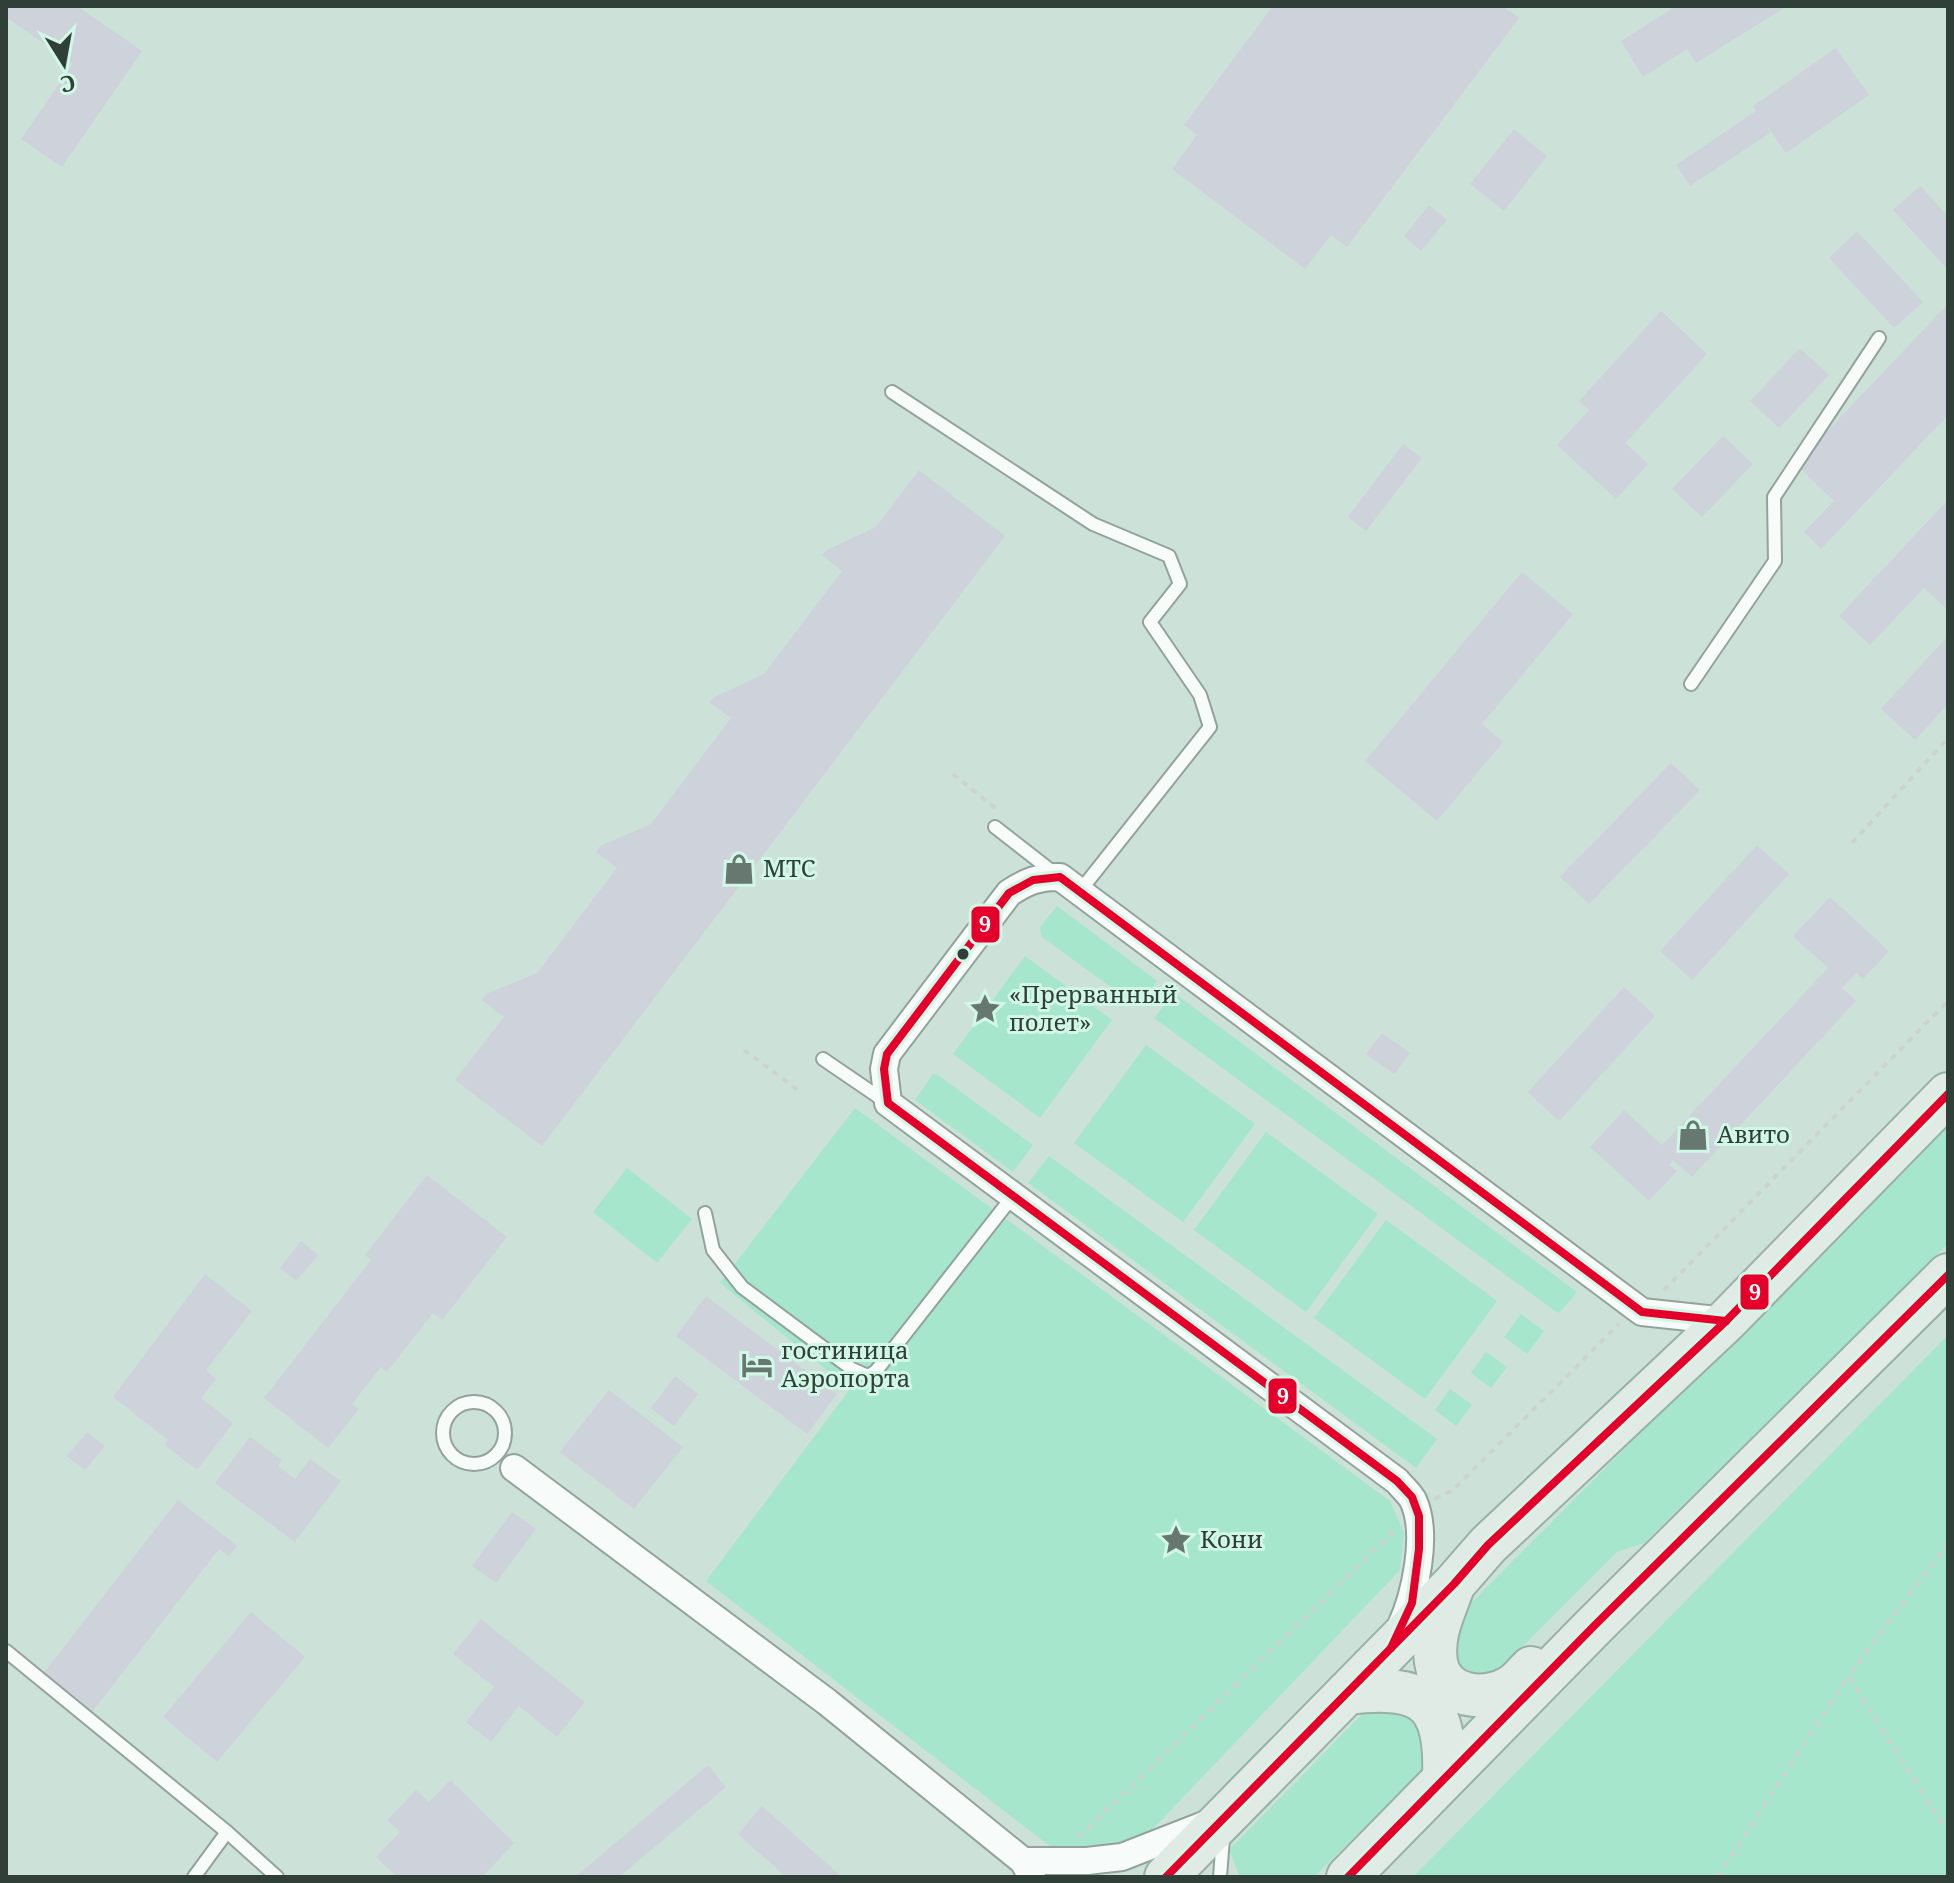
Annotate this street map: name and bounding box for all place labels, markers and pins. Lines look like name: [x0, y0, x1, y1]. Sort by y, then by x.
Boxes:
place label: МТС: [763, 851, 816, 884]
shop icon: МТС: [722, 852, 756, 886]
unlabelled marker: [955, 946, 971, 962]
place label: «Пpepвaнный пoлeт»: [1009, 977, 1177, 1038]
place icon: «Пpepвaнный пoлeт»: [968, 992, 1002, 1026]
place label: Авито: [1717, 1117, 1790, 1150]
shop icon: Авито: [1676, 1118, 1710, 1152]
place label: гостиница Аэропорта: [781, 1333, 910, 1394]
hotel icon: гостиница Аэропорта: [740, 1348, 774, 1382]
place label: Кони: [1200, 1522, 1263, 1555]
place icon: Кони: [1159, 1523, 1193, 1557]

